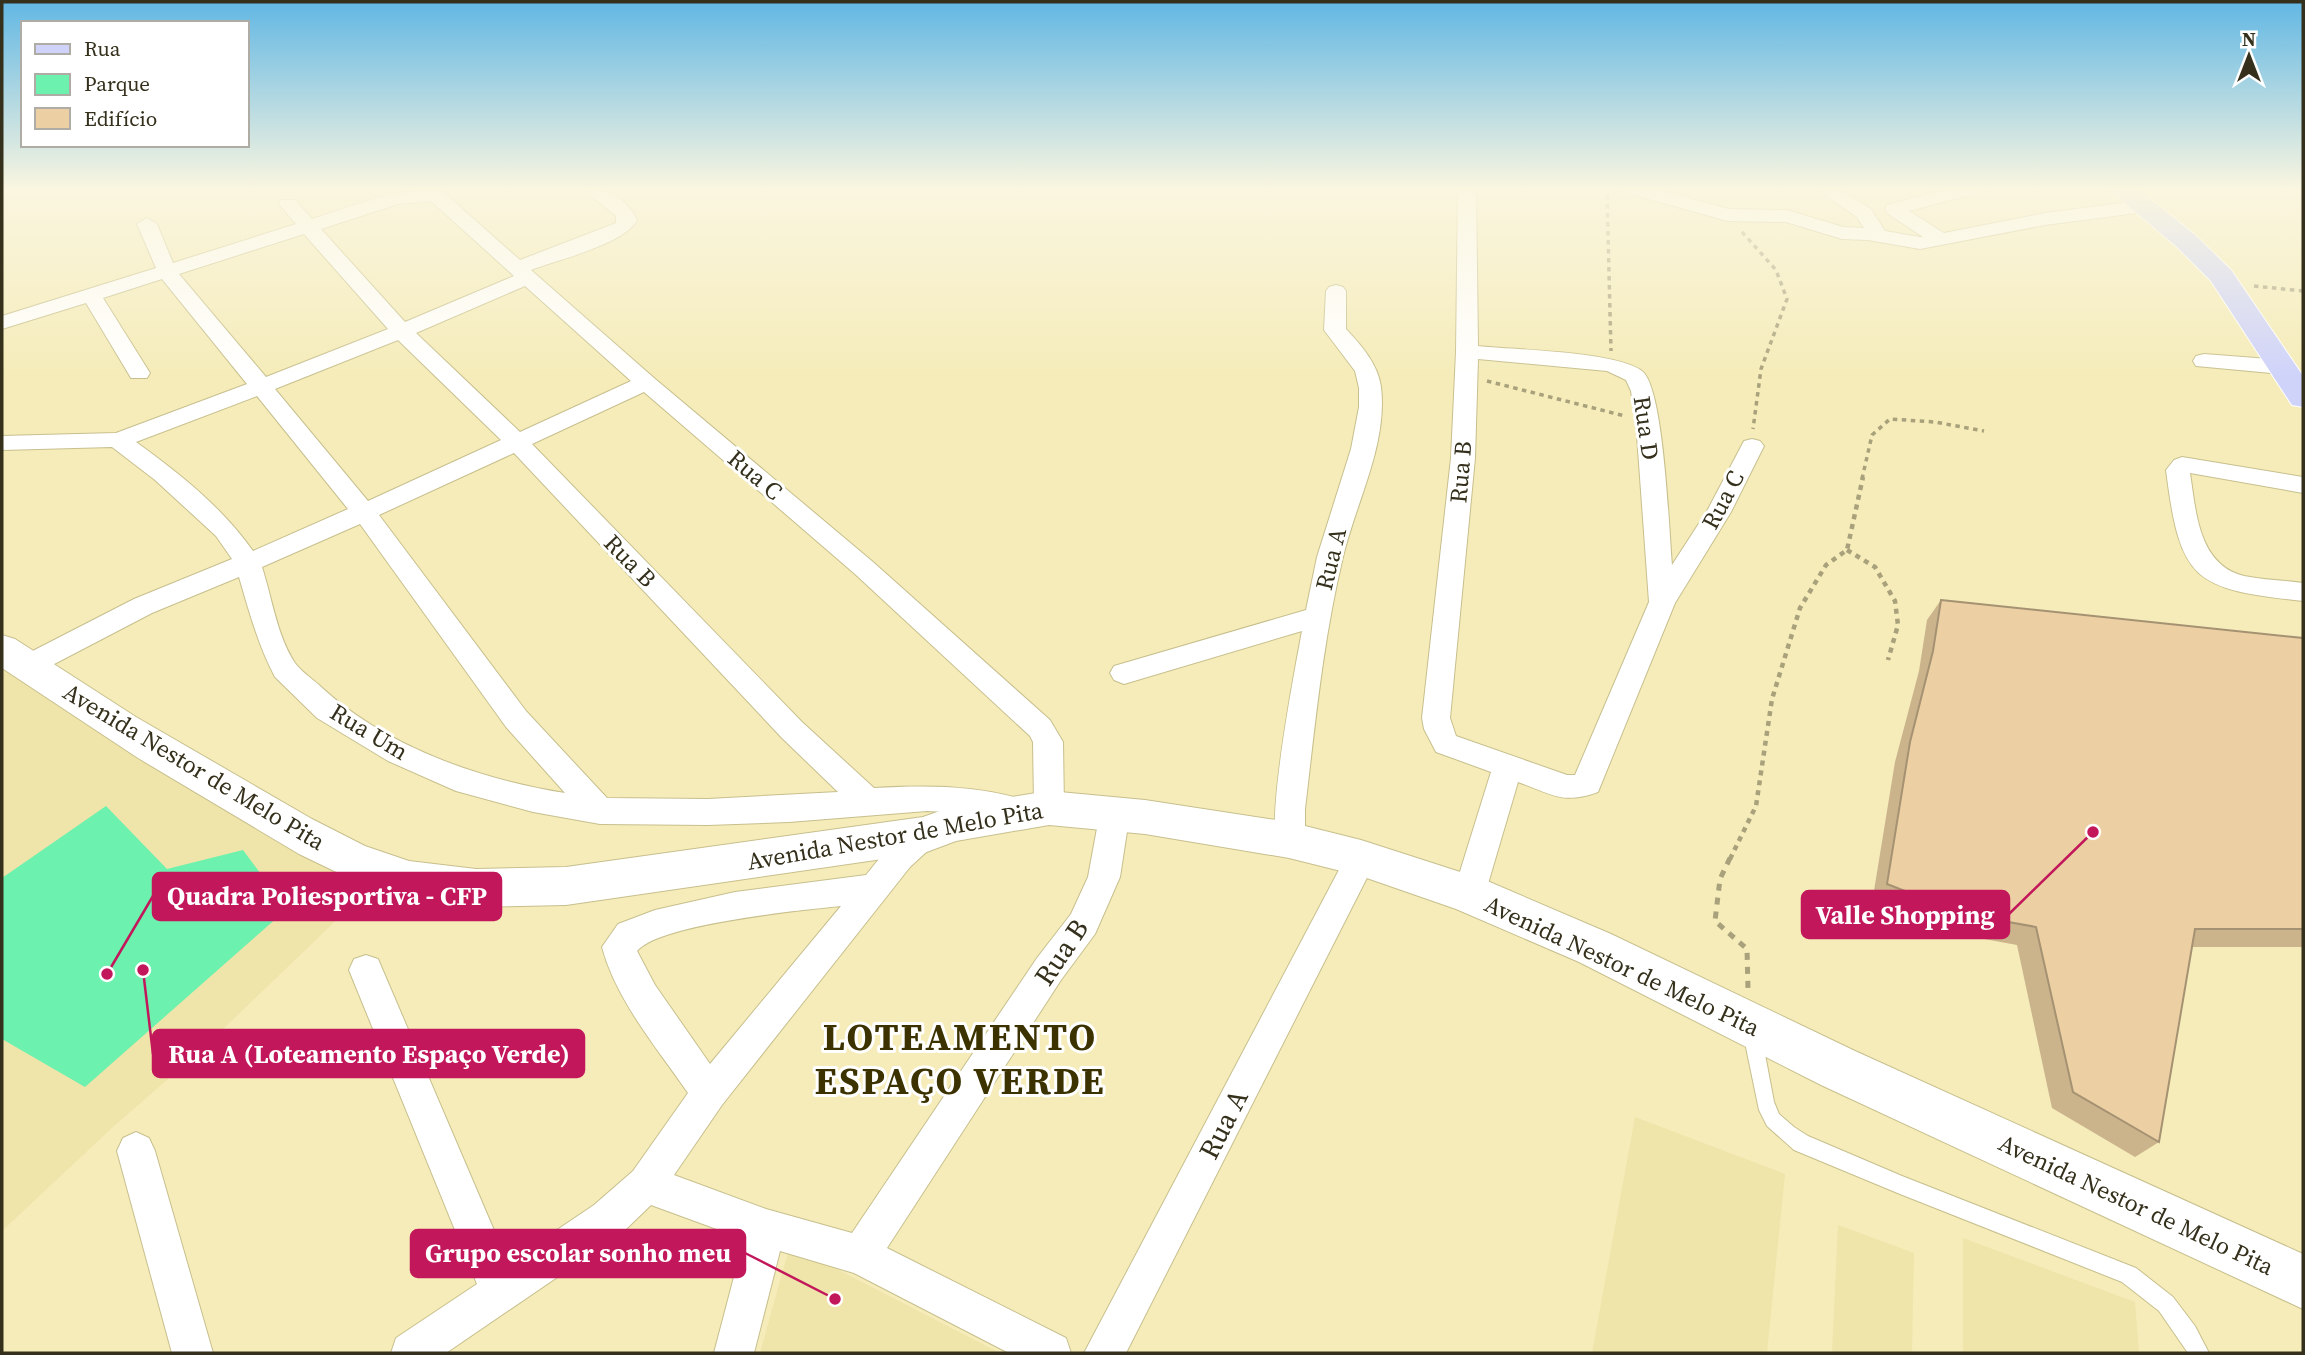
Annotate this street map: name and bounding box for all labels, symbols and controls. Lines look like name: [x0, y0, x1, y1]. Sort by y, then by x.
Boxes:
legend: [21, 21, 248, 147]
north arrow: [2214, 21, 2284, 91]
text: N: [2242, 26, 2256, 52]
text: Rua: [84, 34, 121, 63]
text: Parque: [84, 69, 150, 98]
text: Edifício: [84, 104, 157, 133]
street label: Rua D: [1626, 394, 1667, 462]
street label: Rua B: [1441, 440, 1480, 504]
street label: Rua C: [721, 442, 790, 507]
street label: Rua C: [1693, 465, 1752, 535]
street label: Rua A: [1307, 524, 1354, 593]
street label: Rua B: [597, 527, 664, 595]
street label: Avenida Nestor de Melo Pita: [57, 675, 332, 858]
street label: Rua Um: [324, 695, 414, 768]
street label: Avenida Nestor de Melo Pita: [744, 793, 1046, 878]
callout: Quadra Poliesportiva - CFP: [153, 873, 501, 920]
text: Quadra Poliesportiva - CFP: [167, 878, 487, 914]
street label: Avenida Nestor de Melo Pita: [1479, 887, 1766, 1044]
callout: Valle Shopping: [1802, 891, 2009, 938]
text: Valle Shopping: [1815, 897, 1995, 933]
street label: Rua B: [1025, 911, 1097, 993]
district label: LOTEAMENTO ESPAÇO VERDE: [814, 1011, 1106, 1107]
callout: Rua A (Loteamento Espaço Verde): [153, 1030, 584, 1077]
text: Rua A (Loteamento Espaço Verde): [168, 1036, 570, 1072]
street label: Rua A: [1189, 1082, 1257, 1165]
street label: Avenida Nestor de Melo Pita: [1993, 1126, 2280, 1283]
callout: Grupo escolar sonho meu: [411, 1230, 745, 1277]
text: Grupo escolar sonho meu: [425, 1235, 731, 1271]

